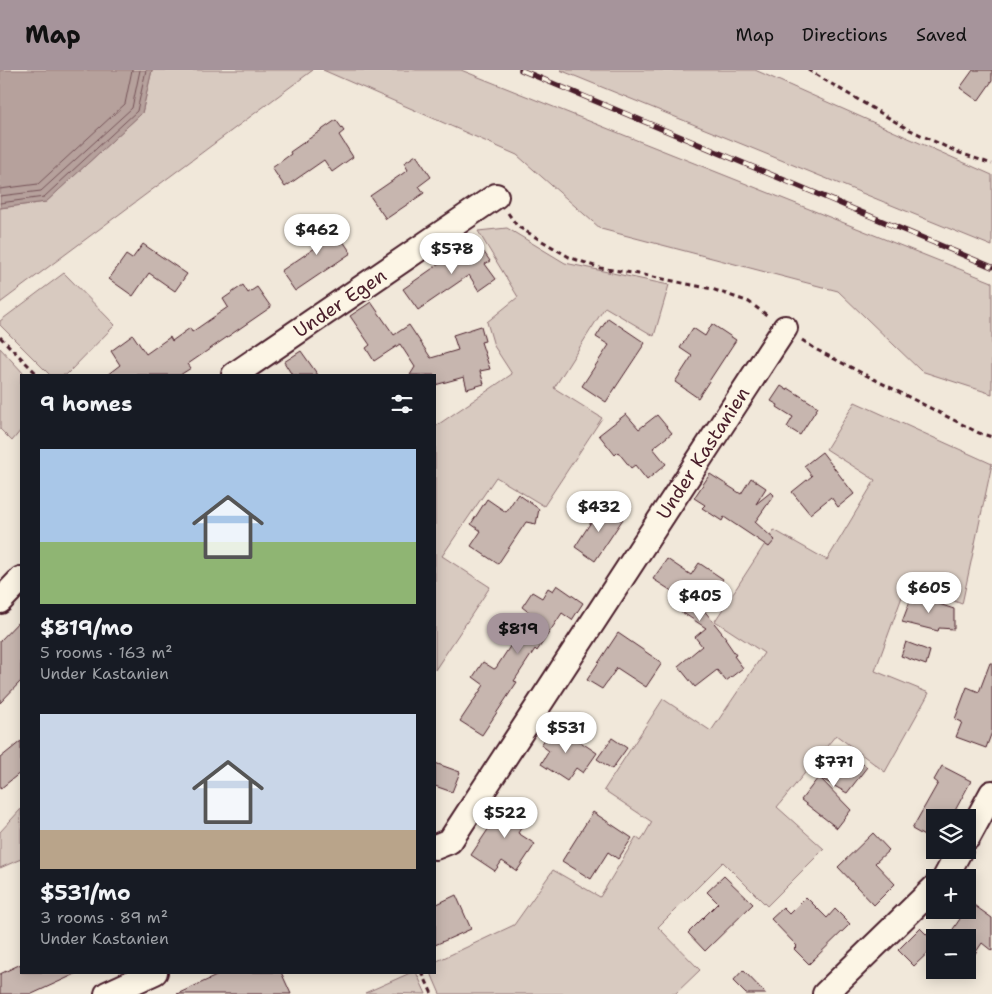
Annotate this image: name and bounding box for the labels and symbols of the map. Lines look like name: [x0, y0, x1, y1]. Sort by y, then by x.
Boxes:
pin: $462: [287, 214, 347, 256]
pin: $578: [422, 232, 482, 275]
street label: Under Egen: [289, 263, 391, 343]
street label: Under Kastanien: [651, 382, 755, 524]
pin: $432: [569, 490, 629, 533]
pin: $605: [899, 572, 959, 614]
pin: $405: [670, 580, 730, 622]
pin: $819: [488, 612, 548, 655]
pin: $531: [536, 712, 596, 754]
pin: $771: [804, 746, 864, 788]
pin: $522: [475, 796, 535, 839]

